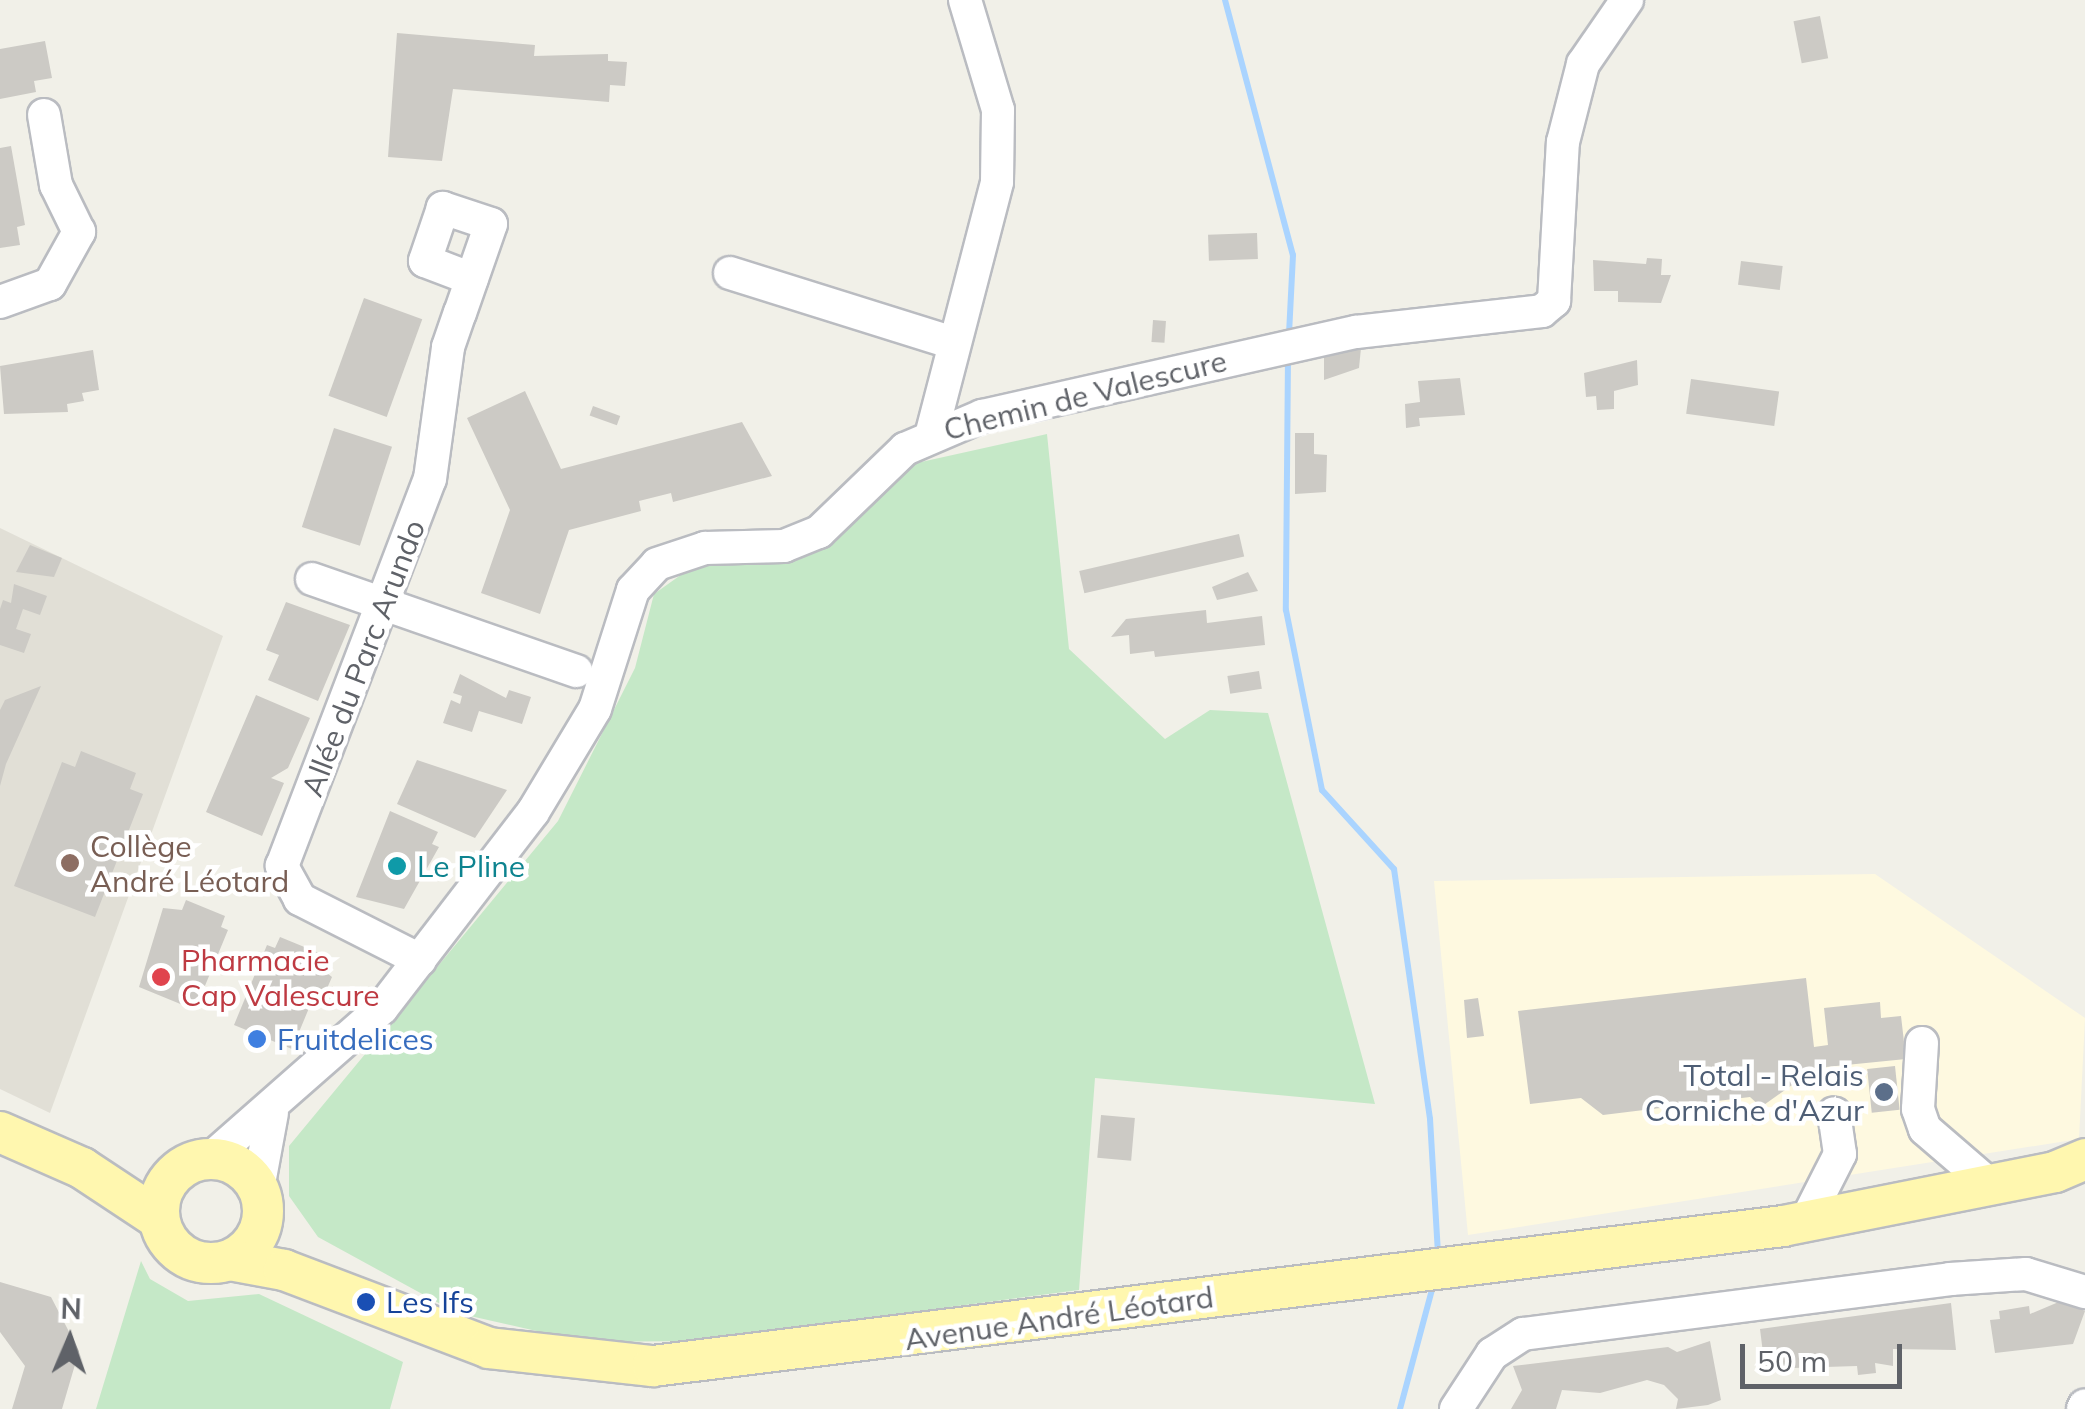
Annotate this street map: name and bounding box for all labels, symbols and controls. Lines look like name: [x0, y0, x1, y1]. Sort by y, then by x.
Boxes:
street label: Chemin de Valescure: [940, 342, 1230, 448]
street label: Allée du Parc Arundo: [294, 515, 432, 801]
place label: Collège André Léotard: [90, 828, 289, 898]
place label: Le Pline: [417, 848, 525, 884]
marker: Collège André Léotard: [59, 852, 81, 874]
marker: Le Pline: [386, 855, 408, 877]
place label: Pharmacie Cap Valescure: [181, 942, 380, 1012]
marker: Pharmacie Cap Valescure: [150, 966, 172, 988]
place label: Fruitdelices: [277, 1021, 434, 1057]
marker: Fruitdelices: [246, 1028, 268, 1050]
place label: Total - Relais Corniche d'Azur: [1645, 1057, 1864, 1128]
marker: Total - Relais Corniche d'Azur: [1873, 1081, 1895, 1103]
street label: Avenue André Léotard: [902, 1278, 1216, 1358]
place label: Les Ifs: [386, 1284, 474, 1320]
north arrow: [20, 1289, 120, 1389]
text: N: [60, 1291, 82, 1326]
marker: Les Ifs: [355, 1291, 377, 1313]
scale bar: [1745, 1324, 1908, 1386]
text: 50 m: [1757, 1342, 1827, 1380]

